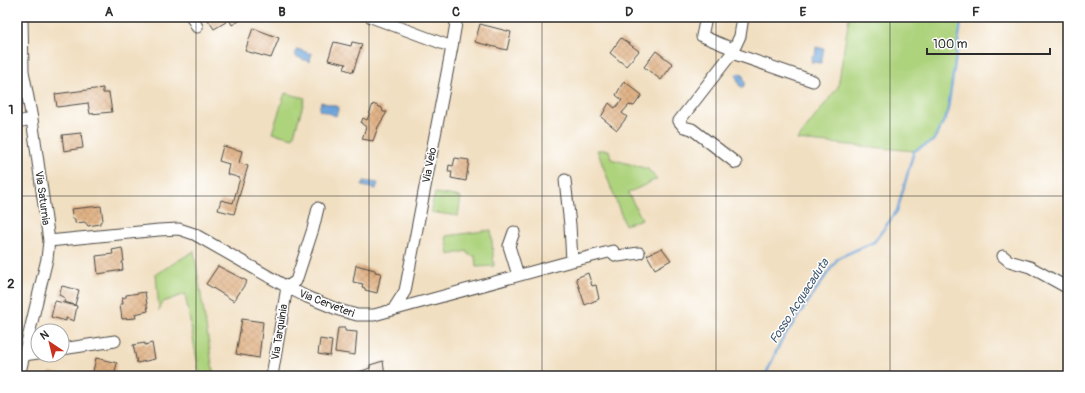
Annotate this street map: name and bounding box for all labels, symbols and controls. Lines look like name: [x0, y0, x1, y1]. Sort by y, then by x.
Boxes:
text: A: [105, 4, 114, 20]
text: B: [278, 4, 286, 20]
text: C: [452, 4, 460, 20]
text: D: [625, 4, 633, 20]
text: E: [800, 4, 807, 20]
text: F: [972, 4, 980, 20]
scale bar: [927, 30, 1050, 56]
text: 100 m: [933, 37, 968, 52]
text: 1: [8, 102, 14, 118]
street label: Via Veio: [420, 146, 439, 184]
street label: Via Saturnia: [32, 170, 53, 226]
water label: Fosso Acquacaduta: [766, 255, 833, 346]
text: 2: [7, 276, 15, 292]
street label: Via Cerveteri: [297, 287, 356, 320]
street label: Via Tarquinia: [269, 303, 290, 361]
north arrow: [30, 323, 70, 363]
text: N: [38, 327, 52, 343]

